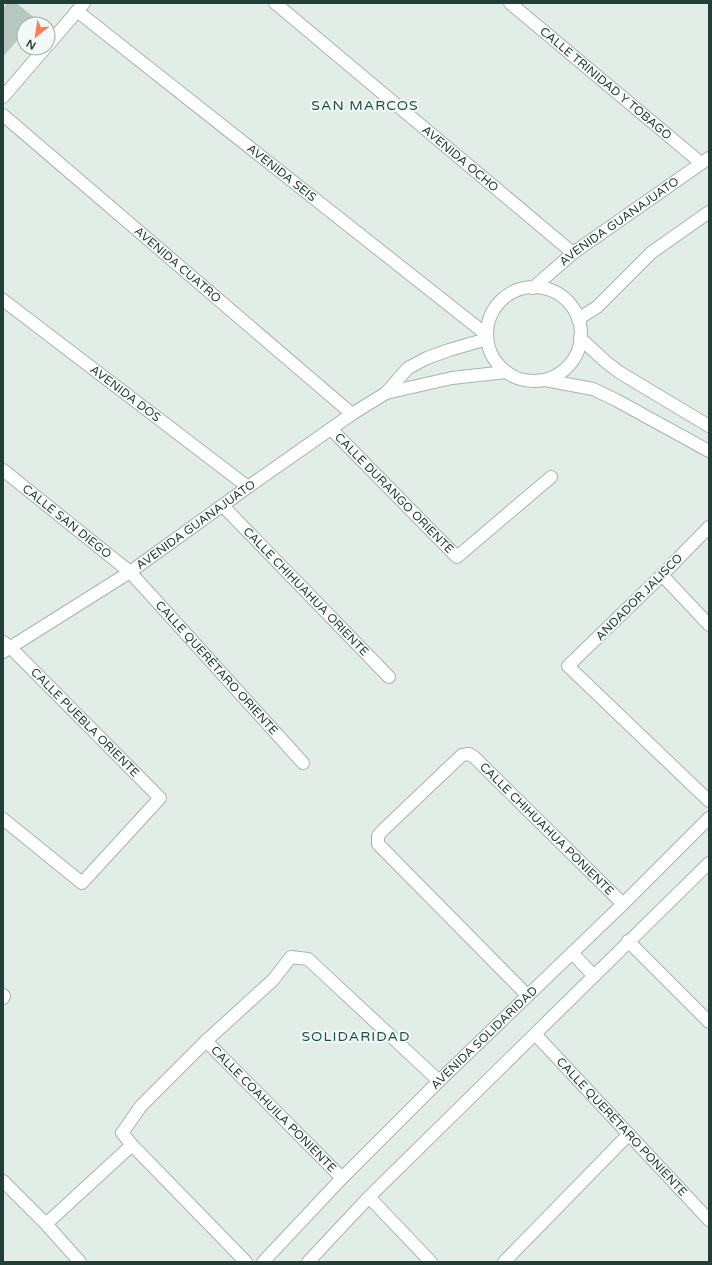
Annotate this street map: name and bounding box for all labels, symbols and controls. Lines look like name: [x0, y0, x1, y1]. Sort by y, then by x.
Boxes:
north arrow: [16, 16, 56, 56]
street label: CALLE TRINIDAD Y TOBAGO: [537, 24, 675, 143]
text: N: [24, 36, 38, 52]
district label: SAN MARCOS: [311, 97, 419, 114]
street label: AVENIDA OCHO: [419, 123, 502, 195]
street label: AVENIDA SEIS: [244, 141, 319, 204]
street label: AVENIDA GUANAJUATO: [556, 174, 682, 269]
street label: AVENIDA CUATRO: [132, 224, 224, 306]
street label: AVENIDA DOS: [88, 362, 163, 425]
street label: CALLE DURANGO ORIENTE: [332, 430, 457, 556]
street label: AVENIDA GUANAJUATO: [133, 477, 258, 572]
street label: CALLE SAN DIEGO: [20, 481, 114, 561]
street label: CALLE CHIHUAHUA ORIENTE: [240, 524, 372, 659]
street label: ANDADOR JALISCO: [593, 551, 685, 643]
street label: CALLE QUERÉTARO ORIENTE: [153, 598, 281, 738]
street label: CALLE PUEBLA ORIENTE: [28, 665, 142, 780]
street label: CALLE CHIHUAHUA PONIENTE: [477, 760, 617, 898]
street label: AVENIDA SOLIDARIDAD: [428, 983, 540, 1092]
district label: SOLIDARIDAD: [301, 1028, 411, 1045]
street label: CALLE COAHUILA PONIENTE: [208, 1043, 339, 1175]
street label: CALLE QUERÉTARO PONIENTE: [554, 1055, 690, 1199]

